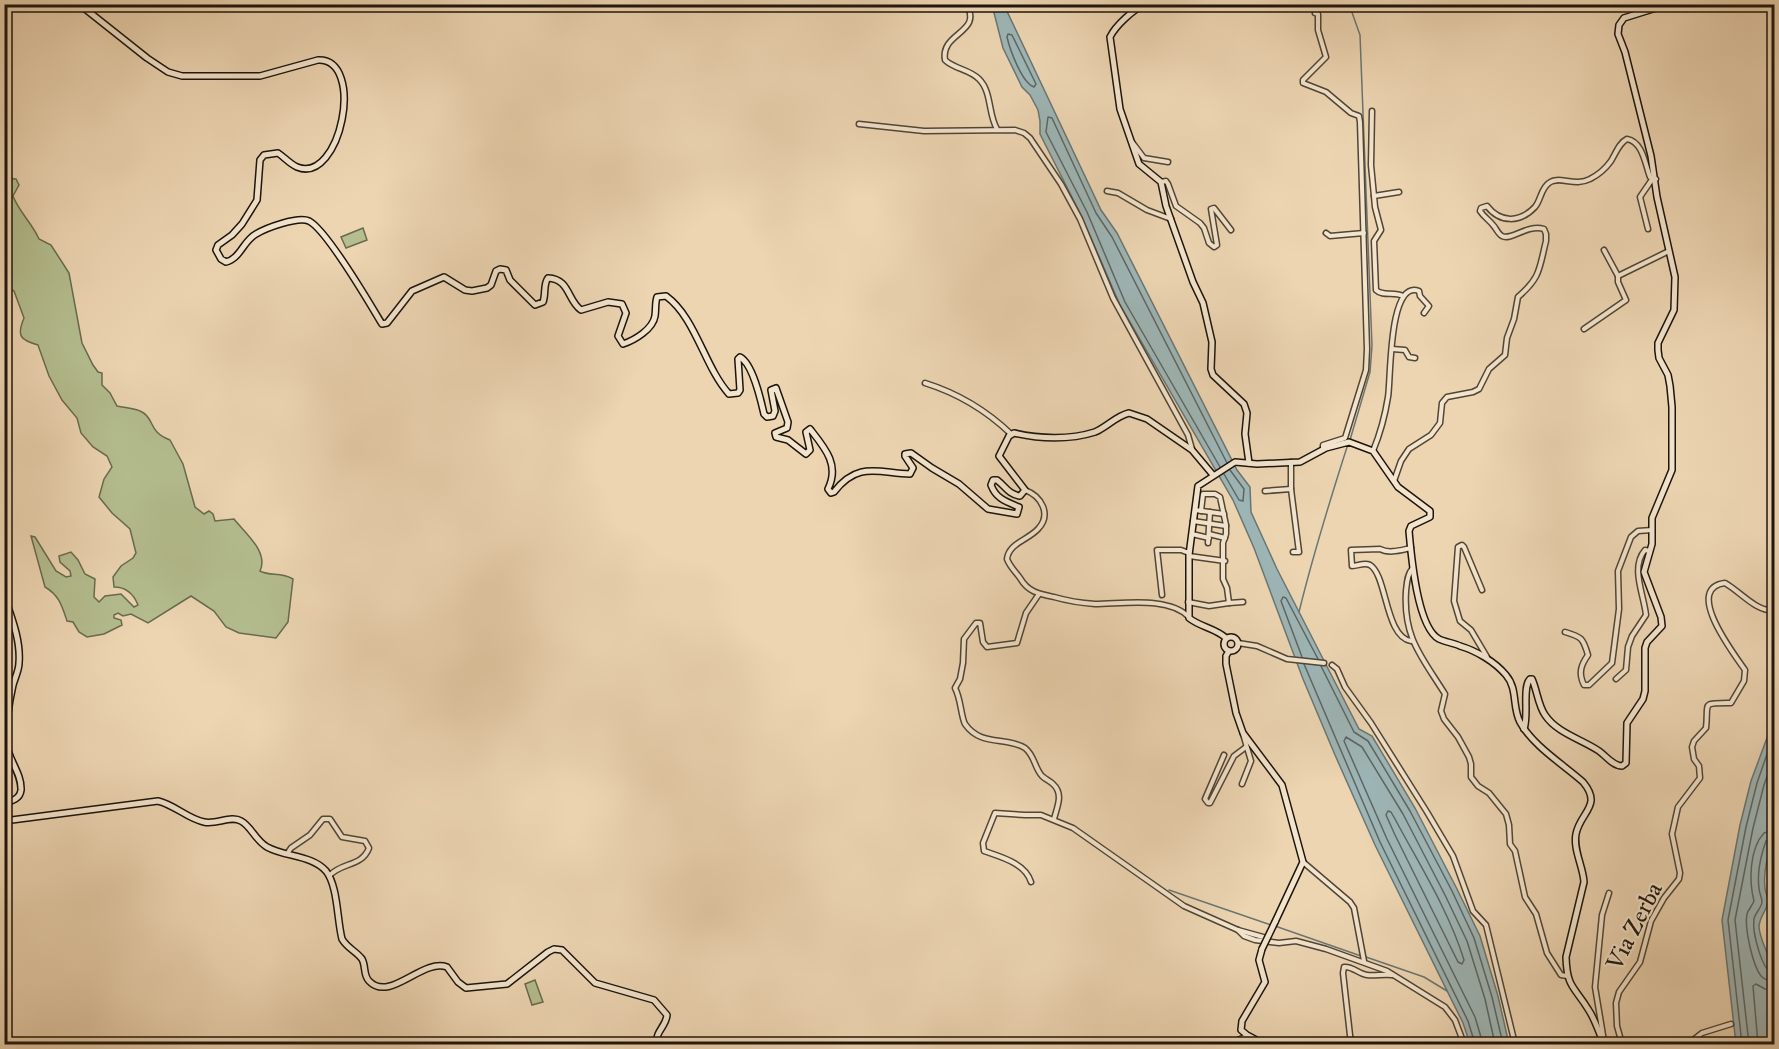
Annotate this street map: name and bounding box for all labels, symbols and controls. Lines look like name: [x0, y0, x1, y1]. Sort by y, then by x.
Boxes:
street label: Via Zerba: [1599, 876, 1669, 976]

